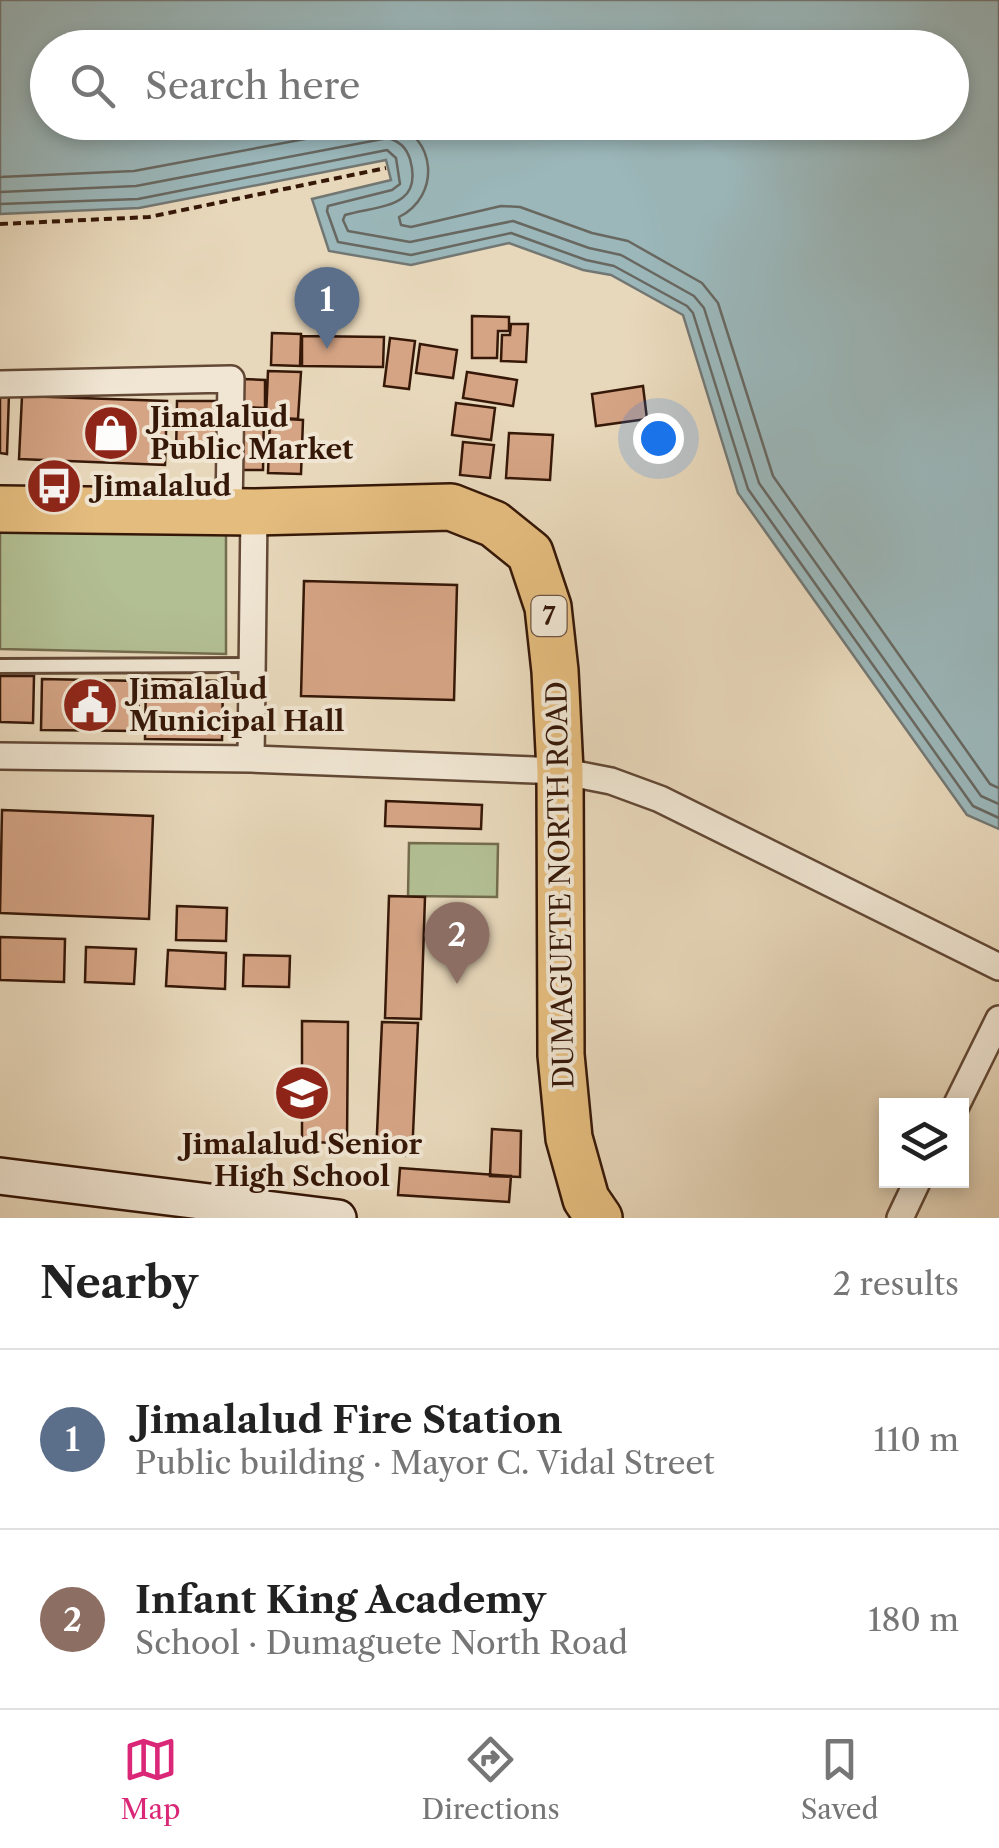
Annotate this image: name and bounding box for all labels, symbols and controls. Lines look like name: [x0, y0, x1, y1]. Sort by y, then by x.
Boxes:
search box: [30, 30, 969, 140]
icon: search: [65, 58, 120, 113]
text: Search here: [145, 62, 360, 109]
pin: 1: [294, 266, 360, 349]
place label: Jimalalud Public Market: [145, 400, 354, 466]
shop icon: Jimalalud Public Market: [81, 403, 141, 463]
your location: [633, 413, 684, 464]
bus stop icon: Jimalalud: [24, 456, 84, 516]
place label: Jimalalud: [88, 469, 232, 503]
road number: 7: [532, 596, 566, 636]
place label: Jimalalud Municipal Hall: [124, 672, 345, 738]
public building icon: Jimalalud Municipal Hall: [60, 675, 120, 735]
street label: DUMAGUETE NORTH ROAD: [539, 681, 581, 1089]
pin: 2: [424, 902, 490, 984]
school or university icon: Jimalalud Senior High School: [272, 1063, 332, 1123]
map controls: [879, 1098, 969, 1188]
button: layers: [879, 1098, 969, 1188]
place label: Jimalalud Senior High School: [177, 1127, 423, 1193]
text: Nearby: [40, 1257, 198, 1309]
text: 2 results: [833, 1264, 959, 1303]
text: Jimalalud Fire Station: [135, 1396, 563, 1443]
text: 1: [65, 1420, 80, 1459]
text: 110 m: [873, 1420, 959, 1459]
text: Public building · Mayor C. Vidal Street: [135, 1443, 715, 1482]
text: Infant King Academy: [135, 1576, 546, 1623]
text: 2: [63, 1600, 82, 1639]
text: 180 m: [868, 1600, 959, 1639]
text: School · Dumaguete North Road: [135, 1623, 628, 1662]
tab: Map: [120, 1732, 181, 1826]
tab: Directions: [421, 1732, 560, 1826]
tab: Saved: [801, 1732, 879, 1826]

